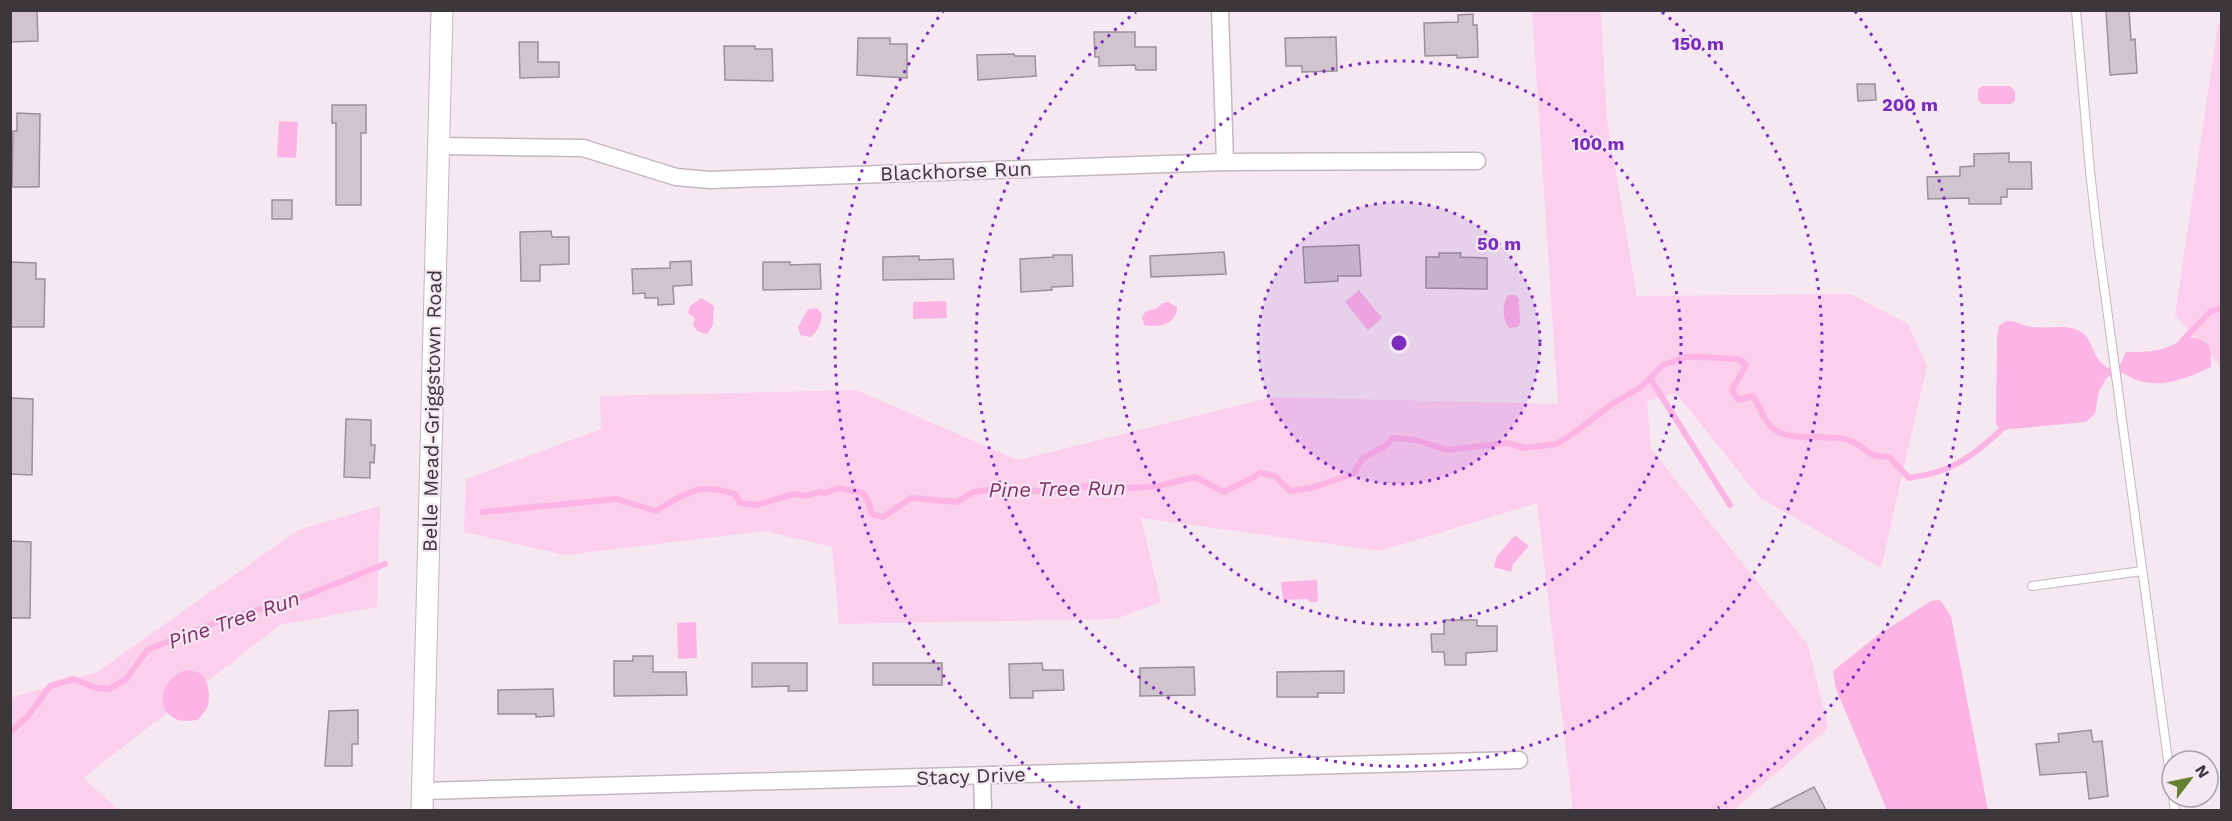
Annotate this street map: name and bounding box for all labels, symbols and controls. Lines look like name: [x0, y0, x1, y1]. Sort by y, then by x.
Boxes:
text: 150 m: [1672, 33, 1724, 54]
text: 200 m: [1882, 94, 1938, 115]
text: 100 m: [1571, 133, 1625, 154]
street label: Blackhorse Run: [880, 156, 1032, 186]
text: 50 m: [1477, 233, 1521, 254]
street label: Belle Mead-Griggstown Road: [418, 270, 446, 552]
centre of rings: [1389, 333, 1409, 353]
water label: Pine Tree Run: [988, 475, 1126, 502]
water label: Pine Tree Run: [165, 585, 303, 654]
north arrow: [2160, 749, 2220, 809]
text: N: [2191, 761, 2213, 781]
street label: Stacy Drive: [916, 762, 1026, 790]

